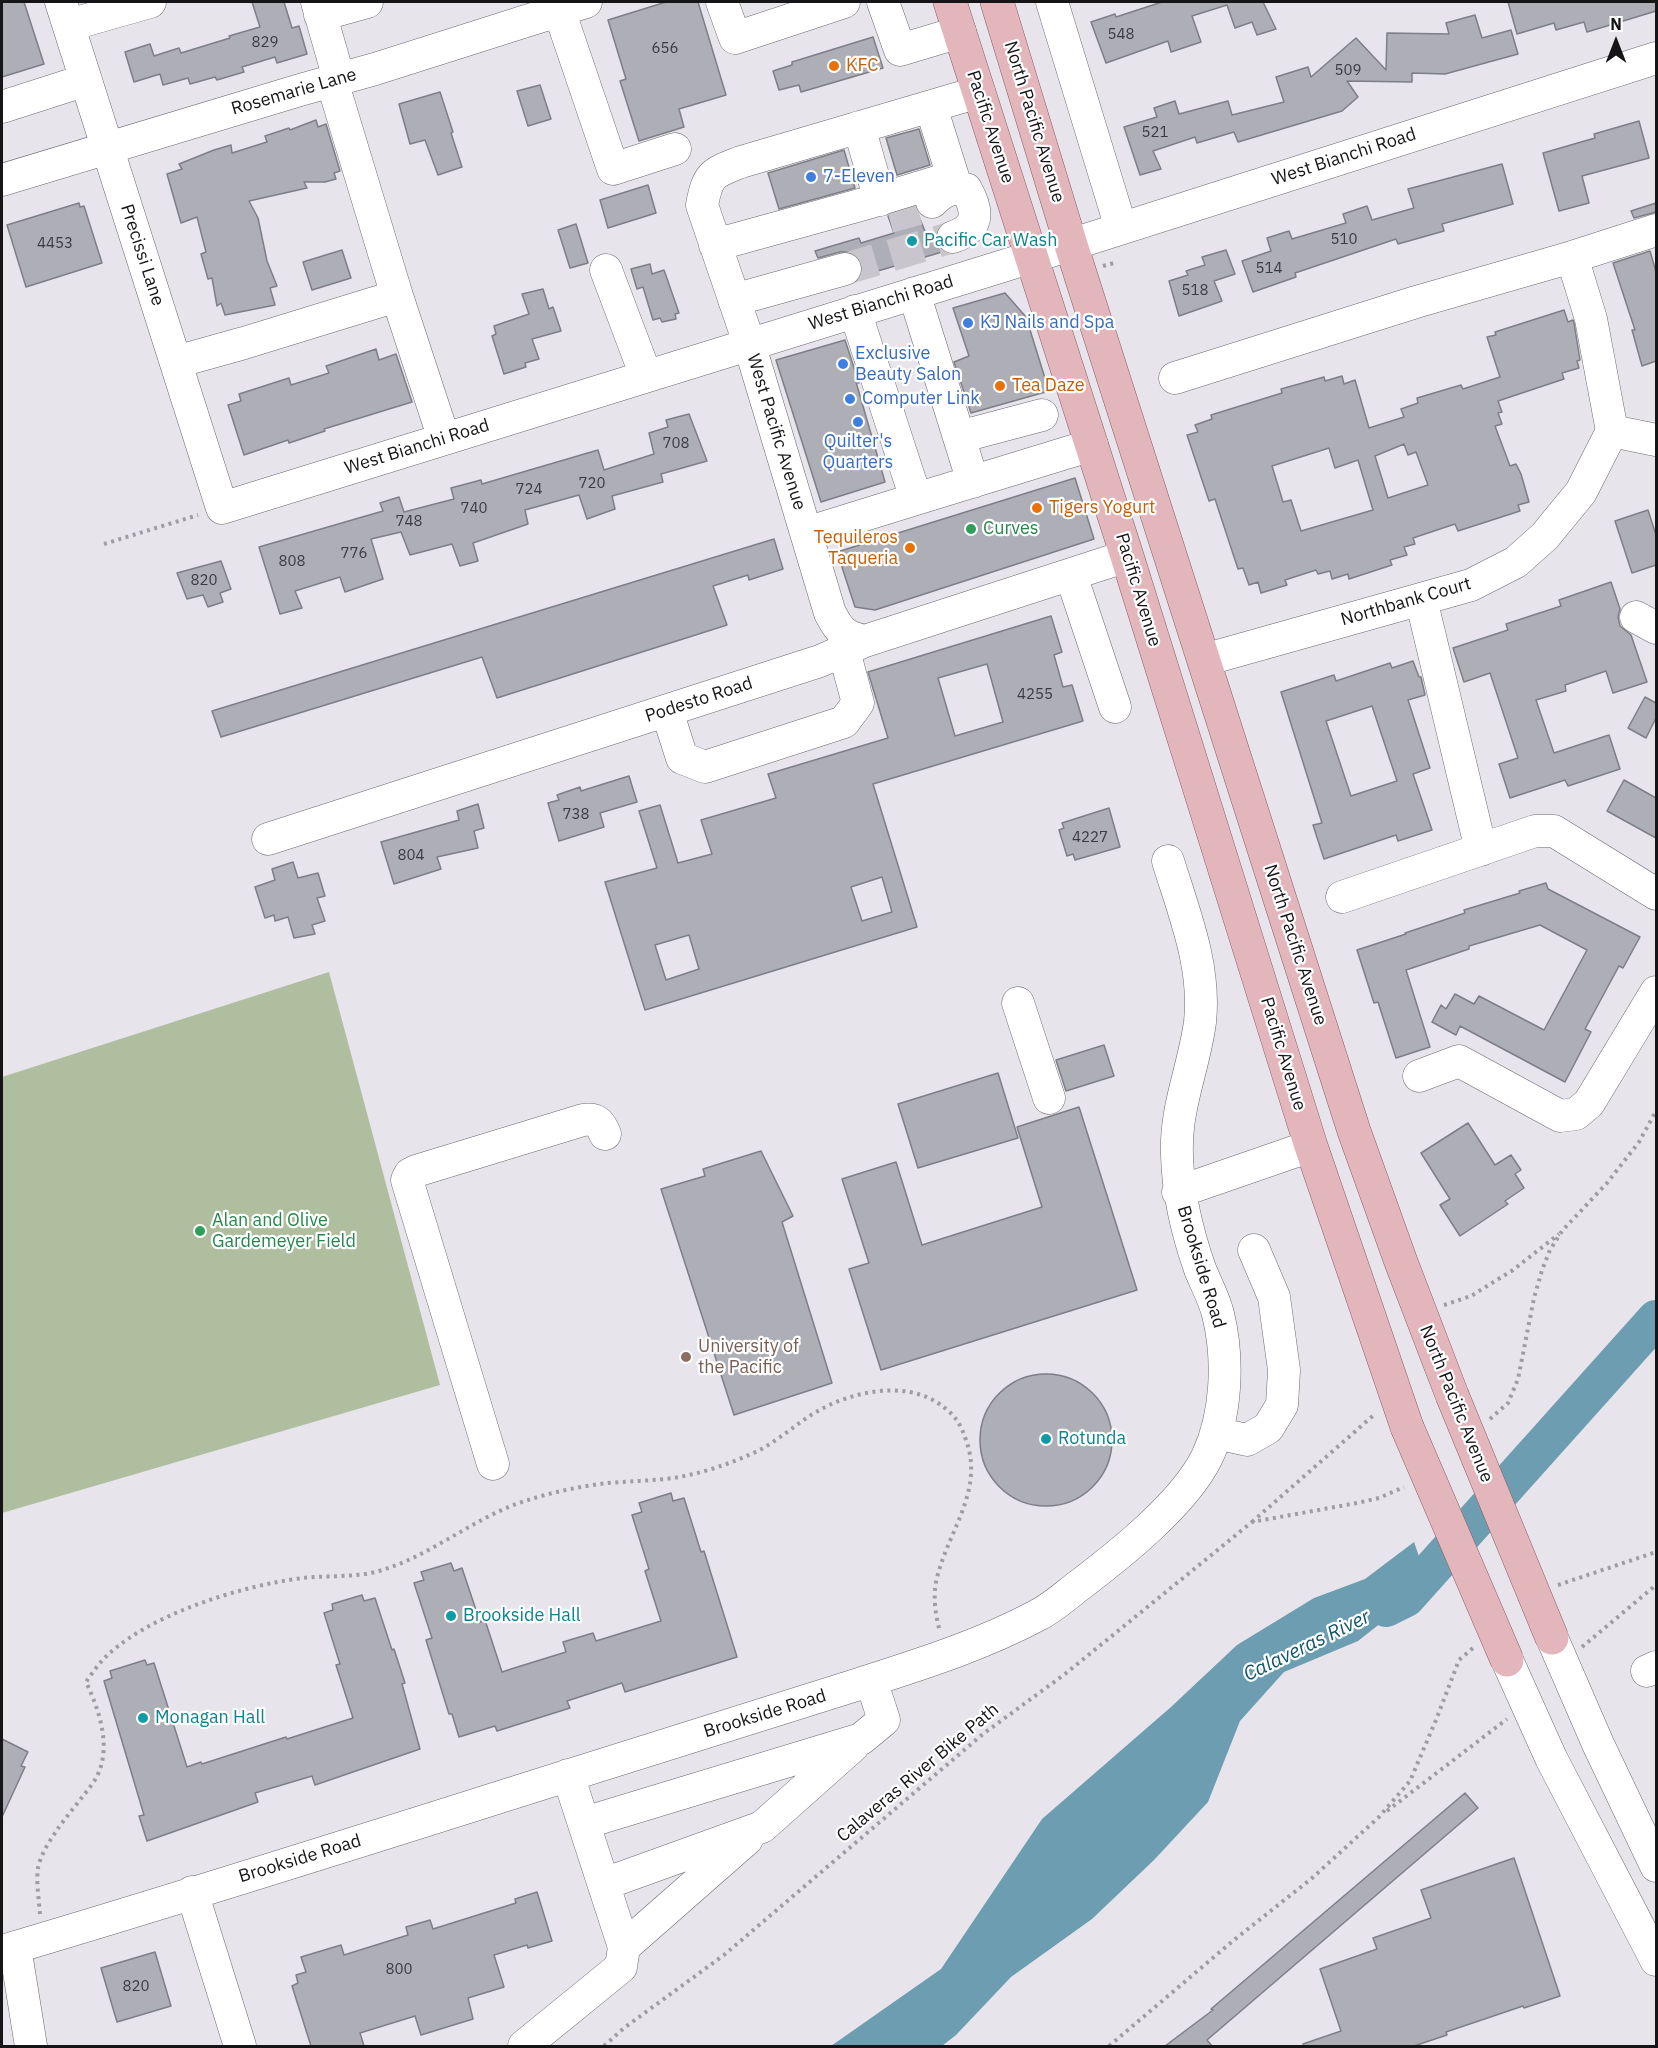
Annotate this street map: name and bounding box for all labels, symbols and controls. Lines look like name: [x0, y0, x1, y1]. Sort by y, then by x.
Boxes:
north arrow: [1586, 12, 1646, 72]
text: N: [1610, 14, 1622, 34]
house number: 548: [1108, 26, 1134, 44]
house number: 829: [252, 34, 278, 52]
street label: North Pacific Avenue: [999, 39, 1069, 205]
house number: 656: [652, 40, 678, 58]
place label: KFC: [846, 55, 878, 77]
marker: KFC: [827, 59, 841, 73]
house number: 509: [1335, 62, 1361, 80]
street label: Rosemarie Lane: [229, 64, 359, 120]
street label: Pacific Avenue: [962, 68, 1018, 186]
street label: West Bianchi Road: [1269, 123, 1419, 191]
house number: 521: [1142, 124, 1168, 142]
place label: 7-Eleven: [823, 166, 895, 188]
marker: 7-Eleven: [804, 170, 818, 184]
street label: Precissi Lane: [115, 201, 169, 309]
place label: Pacific Car Wash: [924, 230, 1058, 252]
house number: 510: [1331, 231, 1357, 249]
marker: Pacific Car Wash: [905, 234, 919, 248]
house number: 4453: [37, 235, 73, 253]
house number: 514: [1256, 260, 1282, 278]
street label: West Bianchi Road: [806, 271, 956, 335]
house number: 518: [1182, 282, 1208, 300]
place label: KJ Nails and Spa: [980, 312, 1114, 334]
marker: KJ Nails and Spa: [961, 316, 975, 330]
place label: Exclusive Beauty Salon: [855, 343, 961, 386]
street label: West Pacific Avenue: [742, 351, 810, 513]
marker: Exclusive Beauty Salon: [836, 357, 850, 371]
place label: Tea Daze: [1012, 375, 1085, 397]
marker: Tea Daze: [993, 379, 1007, 393]
place label: Computer Link: [862, 388, 980, 410]
marker: Computer Link: [843, 392, 857, 406]
street label: West Bianchi Road: [342, 415, 492, 479]
marker: Quilter's Quarters: [851, 415, 865, 429]
place label: Quilter's Quarters: [823, 431, 893, 474]
house number: 708: [663, 435, 689, 453]
house number: 720: [579, 475, 605, 493]
house number: 724: [516, 481, 542, 499]
place label: Tigers Yogurt: [1049, 497, 1155, 519]
house number: 740: [461, 500, 487, 518]
marker: Tigers Yogurt: [1030, 501, 1044, 515]
house number: 748: [396, 513, 422, 531]
place label: Curves: [983, 518, 1039, 540]
marker: Curves: [964, 522, 978, 536]
place label: Tequileros Taqueria: [814, 527, 898, 570]
street label: Pacific Avenue: [1110, 531, 1166, 649]
marker: Tequileros Taqueria: [903, 541, 917, 555]
house number: 776: [341, 545, 367, 563]
house number: 808: [279, 553, 305, 571]
house number: 820: [191, 572, 217, 590]
street label: Northbank Court: [1338, 573, 1474, 631]
street label: Podesto Road: [643, 672, 755, 728]
house number: 4255: [1017, 686, 1053, 704]
house number: 738: [563, 806, 589, 824]
house number: 4227: [1072, 829, 1108, 847]
house number: 804: [398, 847, 424, 865]
street label: North Pacific Avenue: [1259, 862, 1331, 1028]
street label: Pacific Avenue: [1255, 995, 1311, 1113]
street label: Brookside Road: [1172, 1203, 1230, 1331]
place label: Alan and Olive Gardemeyer Field: [212, 1210, 356, 1252]
marker: Alan and Olive Gardemeyer Field: [193, 1224, 207, 1238]
street label: North Pacific Avenue: [1415, 1322, 1497, 1486]
place label: University of the Pacific: [698, 1336, 799, 1378]
marker: University of the Pacific: [679, 1350, 693, 1364]
place label: Rotunda: [1058, 1428, 1126, 1450]
marker: Rotunda: [1039, 1432, 1053, 1446]
place label: Brookside Hall: [463, 1605, 581, 1627]
water label: Calaveras River: [1240, 1605, 1374, 1687]
marker: Brookside Hall: [444, 1609, 458, 1623]
street label: Brookside Road: [701, 1685, 829, 1743]
street label: Calaveras River Bike Path: [833, 1699, 1003, 1847]
place label: Monagan Hall: [155, 1707, 265, 1729]
marker: Monagan Hall: [136, 1711, 150, 1725]
street label: Brookside Road: [236, 1830, 364, 1888]
house number: 800: [386, 1961, 412, 1979]
house number: 820: [123, 1978, 149, 1996]

